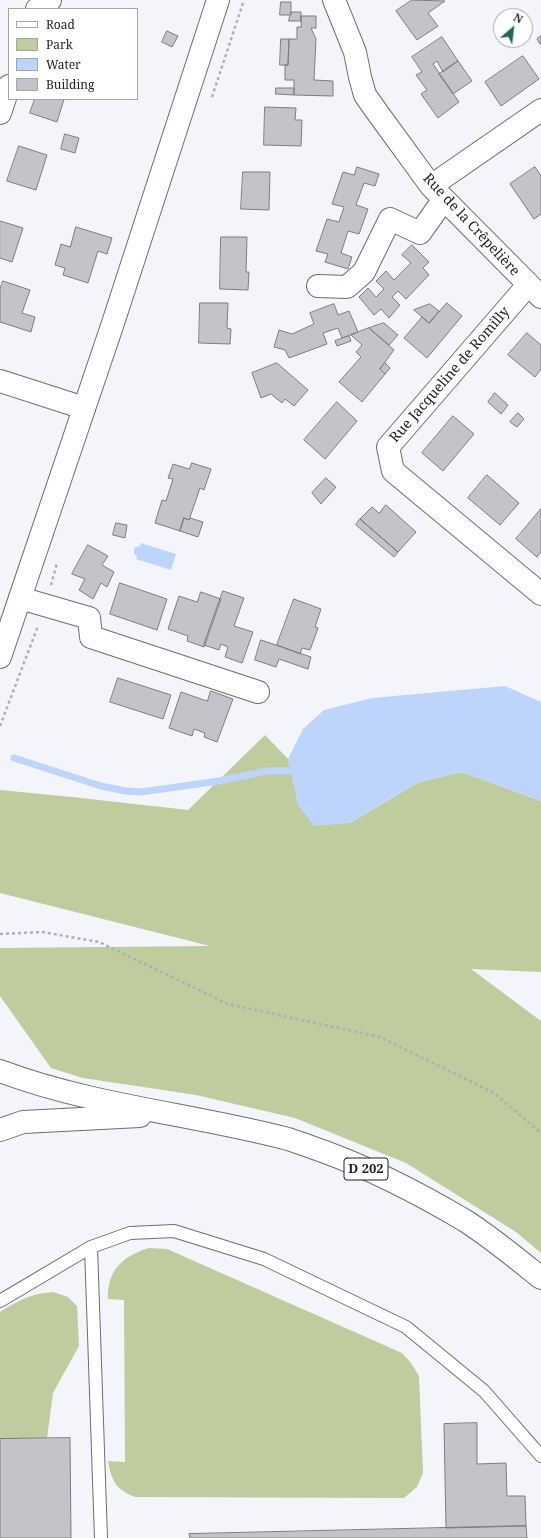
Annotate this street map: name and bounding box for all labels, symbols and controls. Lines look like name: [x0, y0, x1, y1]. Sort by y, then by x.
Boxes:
legend: [8, 8, 138, 100]
north arrow: [493, 8, 533, 48]
text: N: [511, 9, 526, 27]
text: Road: [46, 16, 75, 33]
text: Park: [46, 36, 73, 53]
text: Water: [46, 56, 81, 73]
text: Building: [46, 76, 94, 93]
street label: Rue de la Crêpelière: [419, 170, 523, 280]
street label: Rue Jacqueline de Romilly: [387, 304, 513, 446]
road number: D 202: [344, 1158, 388, 1180]

